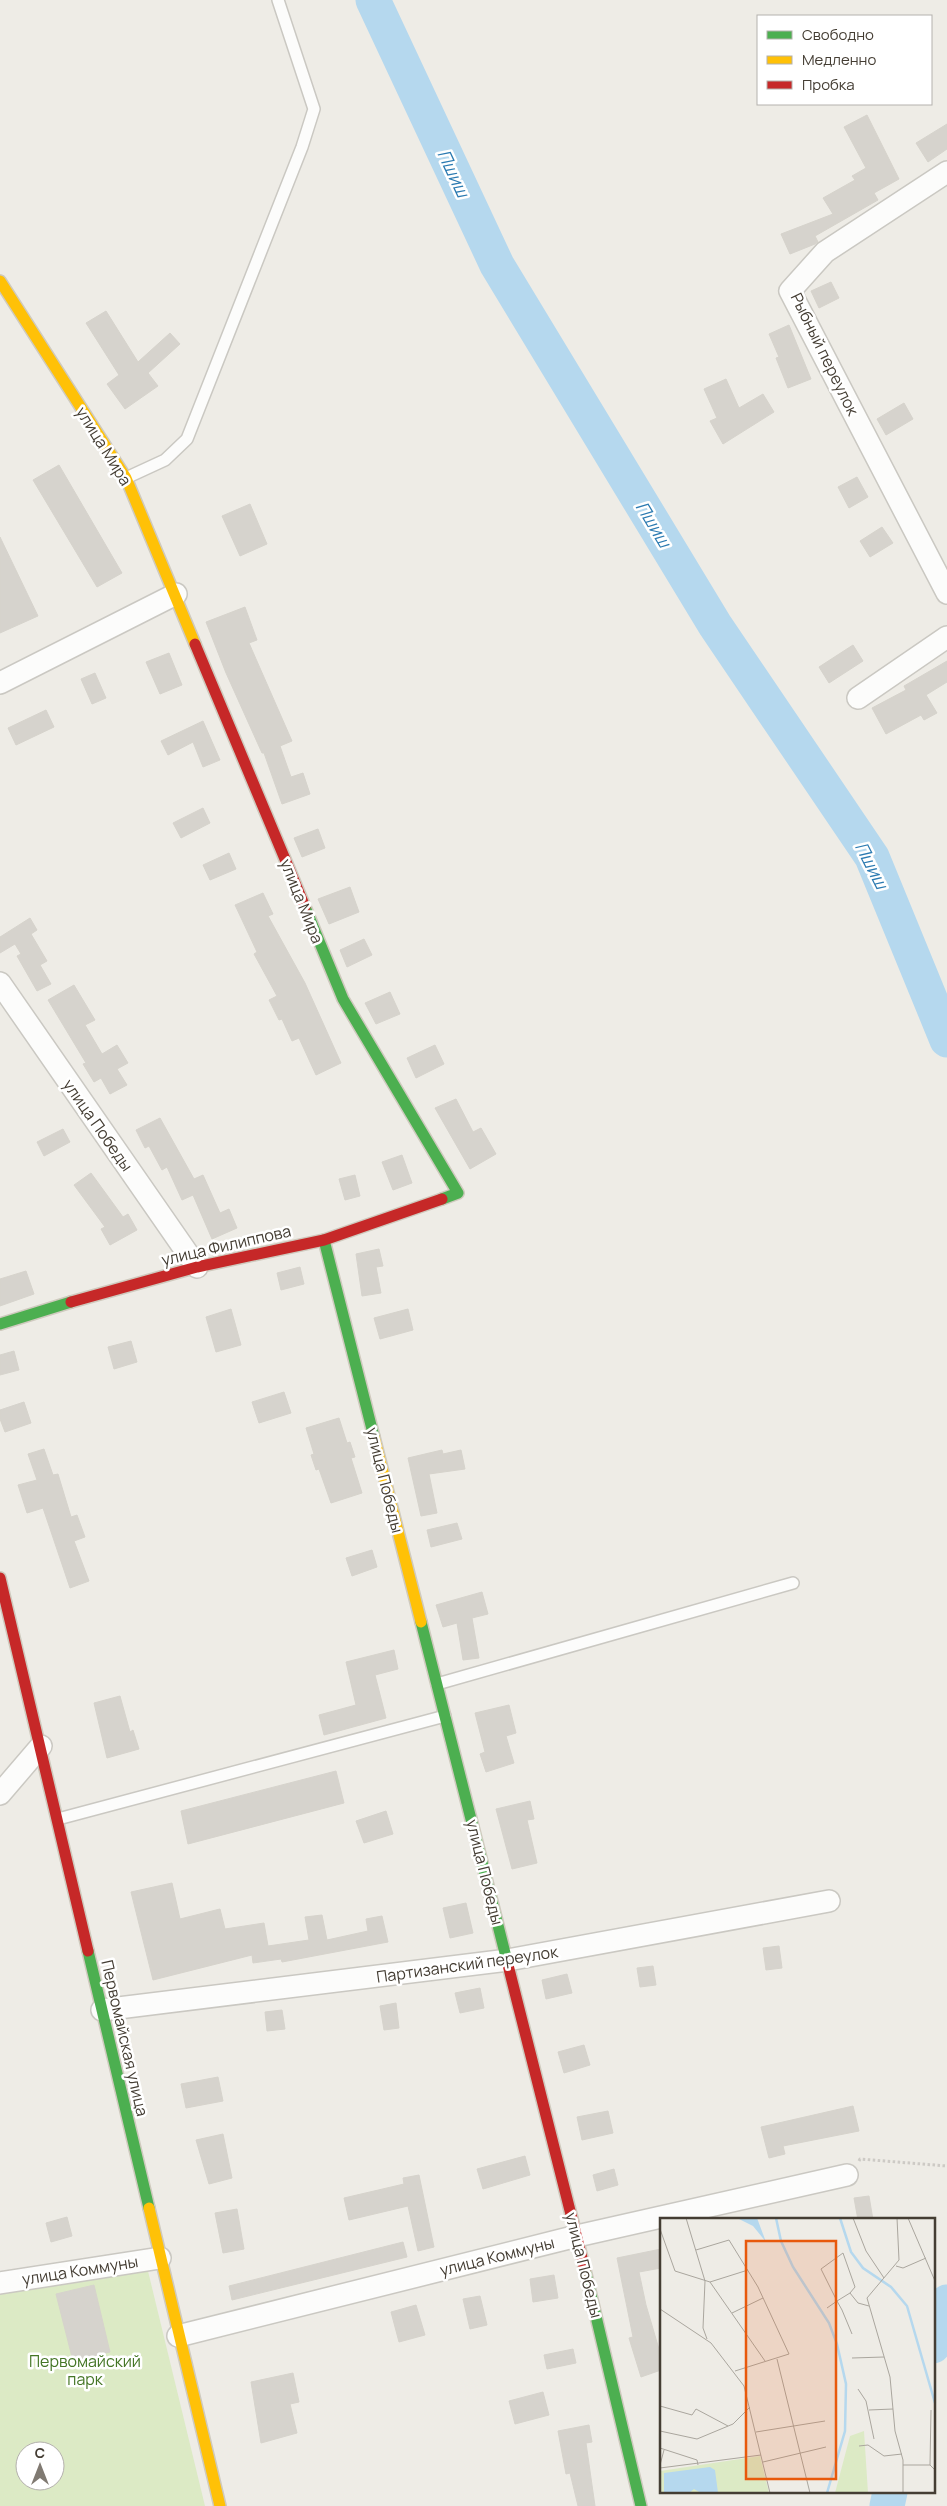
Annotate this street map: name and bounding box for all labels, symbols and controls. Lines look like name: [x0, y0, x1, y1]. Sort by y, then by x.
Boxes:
legend: [757, 15, 932, 105]
text: Свободно: [802, 24, 874, 45]
text: Медленно: [802, 49, 876, 70]
text: Пробка: [802, 74, 855, 95]
water label: Пшиш: [433, 145, 476, 202]
street label: Рыбный переулок: [786, 289, 865, 420]
street label: улица Мира: [71, 402, 137, 490]
water label: Пшиш: [631, 496, 678, 553]
water label: Пшиш: [850, 837, 895, 894]
street label: улица Мира: [275, 855, 329, 947]
street label: улица Победы: [58, 1074, 138, 1176]
street label: улица Филиппова: [159, 1219, 293, 1271]
street label: улица Победы: [361, 1425, 409, 1535]
street label: улица Победы: [461, 1817, 509, 1927]
street label: Партизанский переулок: [375, 1940, 560, 1988]
street label: Первомайская улица: [96, 1958, 154, 2118]
street label: улица Победы: [560, 2210, 608, 2320]
inset map: [660, 2218, 934, 2494]
street label: улица Коммуны: [437, 2231, 557, 2281]
street label: улица Коммуны: [20, 2250, 140, 2290]
park label: Первомайский парк: [29, 2350, 141, 2390]
north arrow: [15, 2441, 65, 2491]
text: С: [35, 2443, 45, 2462]

